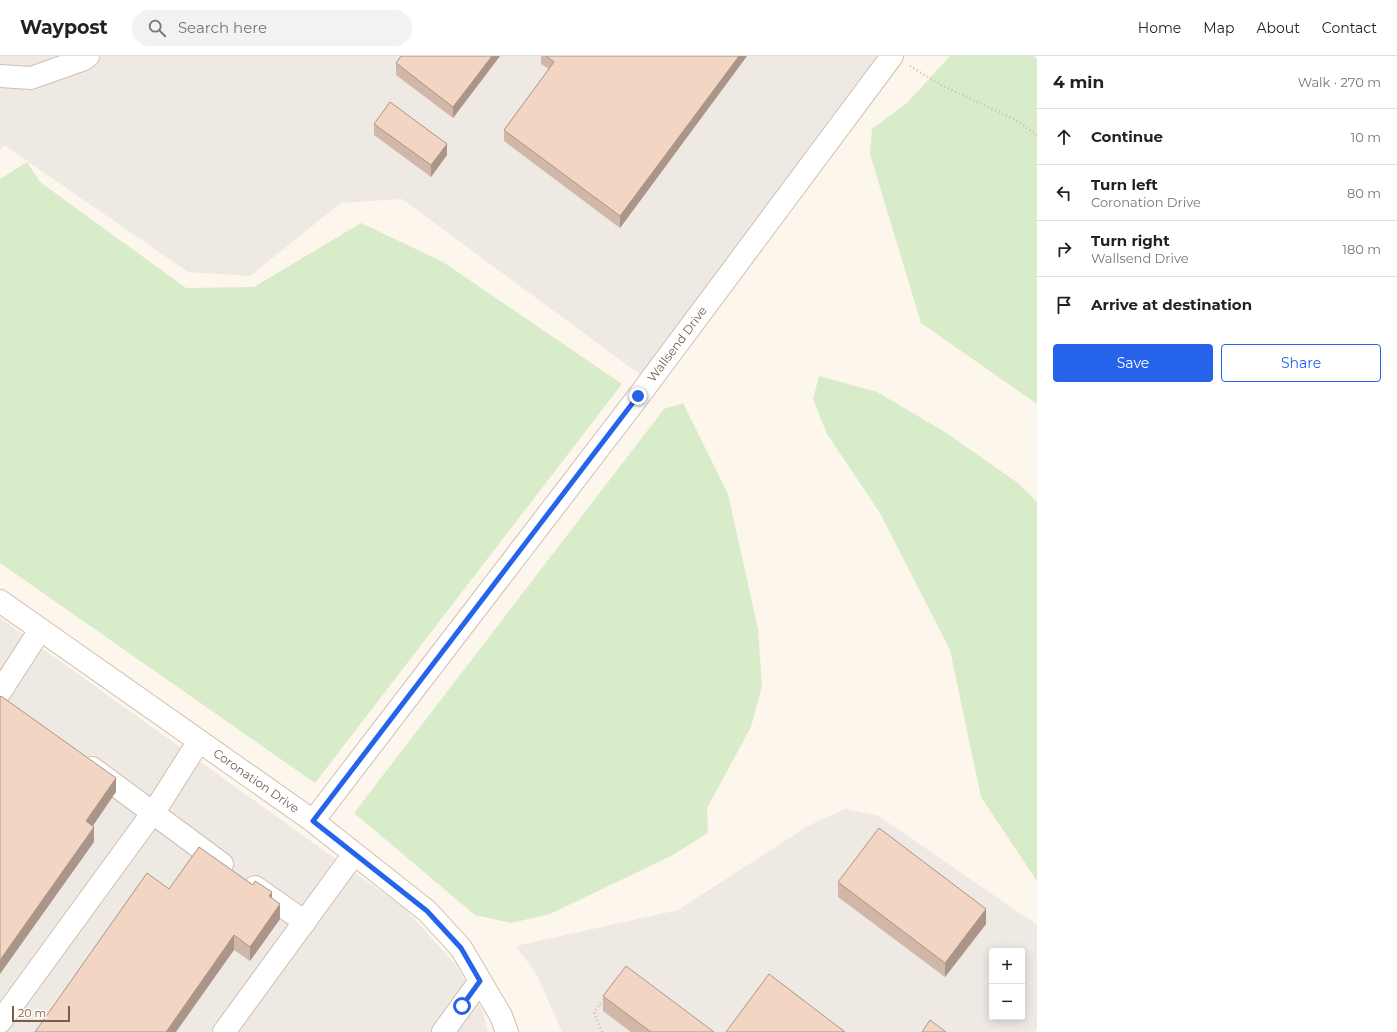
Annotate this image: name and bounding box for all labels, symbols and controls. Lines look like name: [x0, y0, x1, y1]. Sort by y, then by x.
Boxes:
search box: [132, 10, 412, 46]
text: Waypost: [20, 16, 108, 39]
icon: search: [146, 17, 168, 39]
text: Search here: [178, 18, 267, 37]
text: Home: [1138, 19, 1181, 37]
text: Map: [1203, 19, 1234, 37]
text: About: [1256, 19, 1300, 37]
text: Contact: [1322, 19, 1377, 37]
text: 4 min: [1053, 72, 1104, 92]
text: Walk · 270 m: [1298, 74, 1381, 90]
icon: ahead: [1053, 126, 1075, 148]
text: Continue: [1091, 127, 1163, 146]
text: 10 m: [1351, 129, 1381, 145]
text: Turn left: [1091, 175, 1158, 194]
icon: left: [1053, 182, 1075, 204]
text: 80 m: [1347, 185, 1381, 201]
text: Coronation Drive: [1091, 194, 1201, 210]
text: Turn right: [1091, 231, 1170, 250]
icon: right: [1053, 238, 1075, 260]
text: 180 m: [1342, 241, 1381, 257]
text: Wallsend Drive: [1091, 250, 1189, 266]
icon: arrive: [1053, 294, 1075, 316]
text: Arrive at destination: [1091, 295, 1252, 314]
street label: Wallsend Drive: [644, 303, 710, 385]
button: Save: [1053, 344, 1213, 382]
button: Share: [1221, 344, 1381, 382]
route end: [629, 387, 647, 405]
street label: Coronation Drive: [210, 745, 302, 816]
map controls: [989, 948, 1025, 1020]
button: +: [989, 948, 1025, 984]
button: −: [989, 984, 1025, 1020]
route start: [453, 997, 471, 1015]
scale bar: [12, 1004, 70, 1023]
text: 20 m: [18, 1006, 46, 1020]

